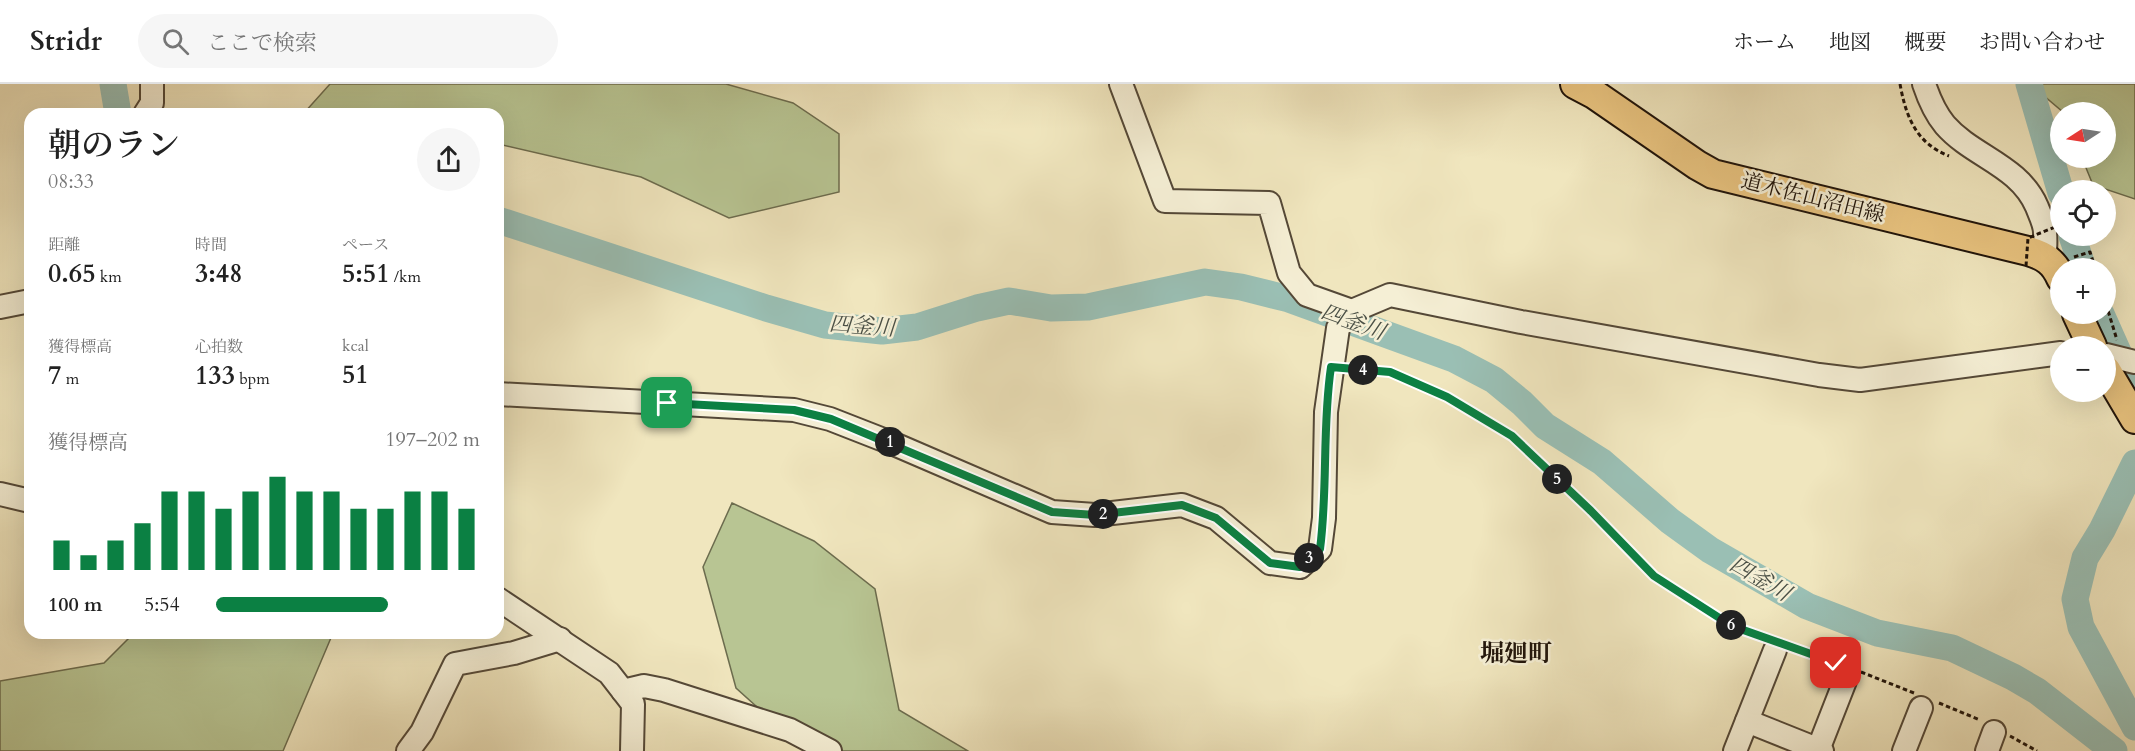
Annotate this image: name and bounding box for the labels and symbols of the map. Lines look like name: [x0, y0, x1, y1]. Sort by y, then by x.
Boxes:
north arrow: [2050, 102, 2116, 168]
street label: 道木佐山沼田線: [1738, 166, 1888, 230]
water label: 四釜川: [1317, 297, 1391, 348]
water label: 四釜川: [828, 309, 898, 343]
pin: 4: [1348, 355, 1378, 385]
pin: [641, 377, 692, 428]
pin: 1: [875, 427, 905, 457]
pin: 5: [1542, 464, 1572, 494]
pin: 2: [1088, 499, 1118, 529]
pin: 3: [1294, 543, 1324, 573]
water label: 四釜川: [1724, 550, 1798, 609]
pin: 6: [1716, 610, 1746, 640]
district label: 堀廻町: [1480, 637, 1552, 670]
pin: [1810, 637, 1861, 688]

